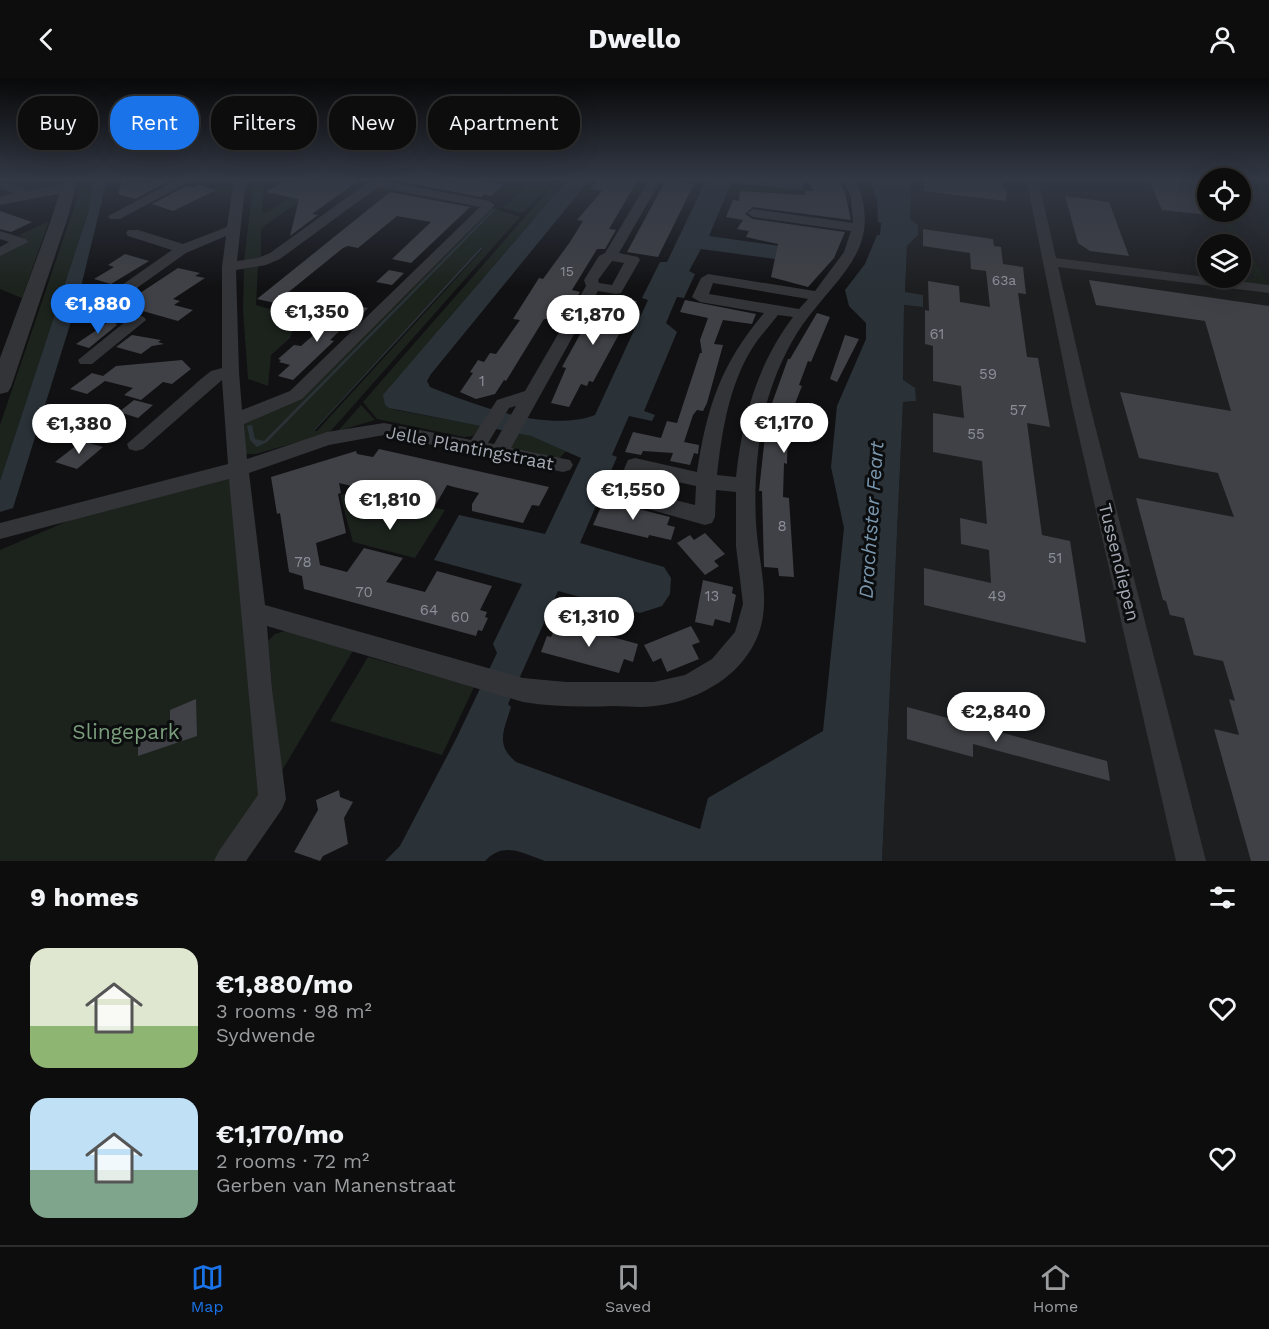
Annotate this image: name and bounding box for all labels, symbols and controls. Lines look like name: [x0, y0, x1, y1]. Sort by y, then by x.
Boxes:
icon: back: [30, 23, 63, 56]
text: Dwello: [588, 23, 681, 55]
icon: person: [1206, 23, 1239, 56]
chip: Buy: [18, 96, 98, 150]
chip: Rent: [110, 96, 199, 150]
chip: Filters: [211, 96, 317, 150]
chip: New: [329, 96, 416, 150]
chip: Apartment: [428, 96, 580, 150]
map controls: [1197, 168, 1251, 288]
button: locate: [1197, 168, 1251, 222]
button: layers: [1197, 234, 1251, 288]
house number: 15: [560, 263, 574, 279]
house number: 63a: [992, 272, 1016, 288]
pin: €1,880: [49, 284, 147, 335]
text: €1,880: [65, 291, 131, 315]
pin: €1,350: [268, 292, 366, 343]
pin: €1,870: [544, 295, 642, 346]
text: €1,350: [285, 299, 349, 323]
text: €1,870: [561, 302, 625, 326]
house number: 61: [930, 325, 944, 343]
house number: 59: [979, 365, 997, 383]
house number: 1: [479, 372, 485, 390]
house number: 57: [1009, 401, 1027, 419]
pin: €1,170: [735, 403, 833, 454]
pin: €1,380: [30, 404, 128, 455]
text: €1,170: [754, 410, 814, 434]
text: €1,380: [46, 411, 112, 435]
street label: Jelle Plantingstraat: [384, 421, 556, 474]
house number: 55: [967, 425, 985, 443]
water label: Drachtster Feart: [854, 440, 889, 599]
pin: €1,550: [584, 470, 682, 521]
text: €1,550: [601, 477, 665, 501]
pin: €1,810: [341, 480, 439, 531]
text: €1,810: [359, 487, 421, 511]
street label: Tussendiepen: [1095, 501, 1144, 623]
house number: 8: [777, 517, 787, 535]
house number: 51: [1048, 549, 1062, 567]
house number: 78: [294, 553, 312, 571]
house number: 70: [355, 583, 373, 601]
house number: 13: [705, 587, 719, 605]
house number: 49: [988, 587, 1006, 605]
pin: €1,310: [540, 597, 638, 648]
house number: 64: [420, 601, 438, 619]
text: €1,310: [558, 604, 620, 628]
house number: 60: [451, 608, 469, 626]
pin: €2,840: [947, 692, 1045, 743]
text: €2,840: [961, 699, 1031, 723]
park label: Slingepark: [72, 719, 180, 744]
icon: filters: [1206, 881, 1239, 914]
text: 9 homes: [30, 882, 139, 912]
text: €1,880/mo: [216, 969, 353, 999]
icon: home: [78, 972, 150, 1044]
icon: heart: [1206, 992, 1239, 1025]
text: 3 rooms · 98 m²: [216, 999, 372, 1023]
text: Sydwende: [216, 1023, 316, 1047]
text: €1,170/mo: [216, 1119, 344, 1149]
icon: home: [78, 1122, 150, 1194]
icon: heart: [1206, 1142, 1239, 1175]
text: 2 rooms · 72 m²: [216, 1149, 369, 1173]
text: Gerben van Manenstraat: [216, 1173, 456, 1197]
tab: Map: [191, 1261, 224, 1316]
tab: Saved: [605, 1261, 651, 1316]
tab: Home: [1033, 1261, 1078, 1316]

